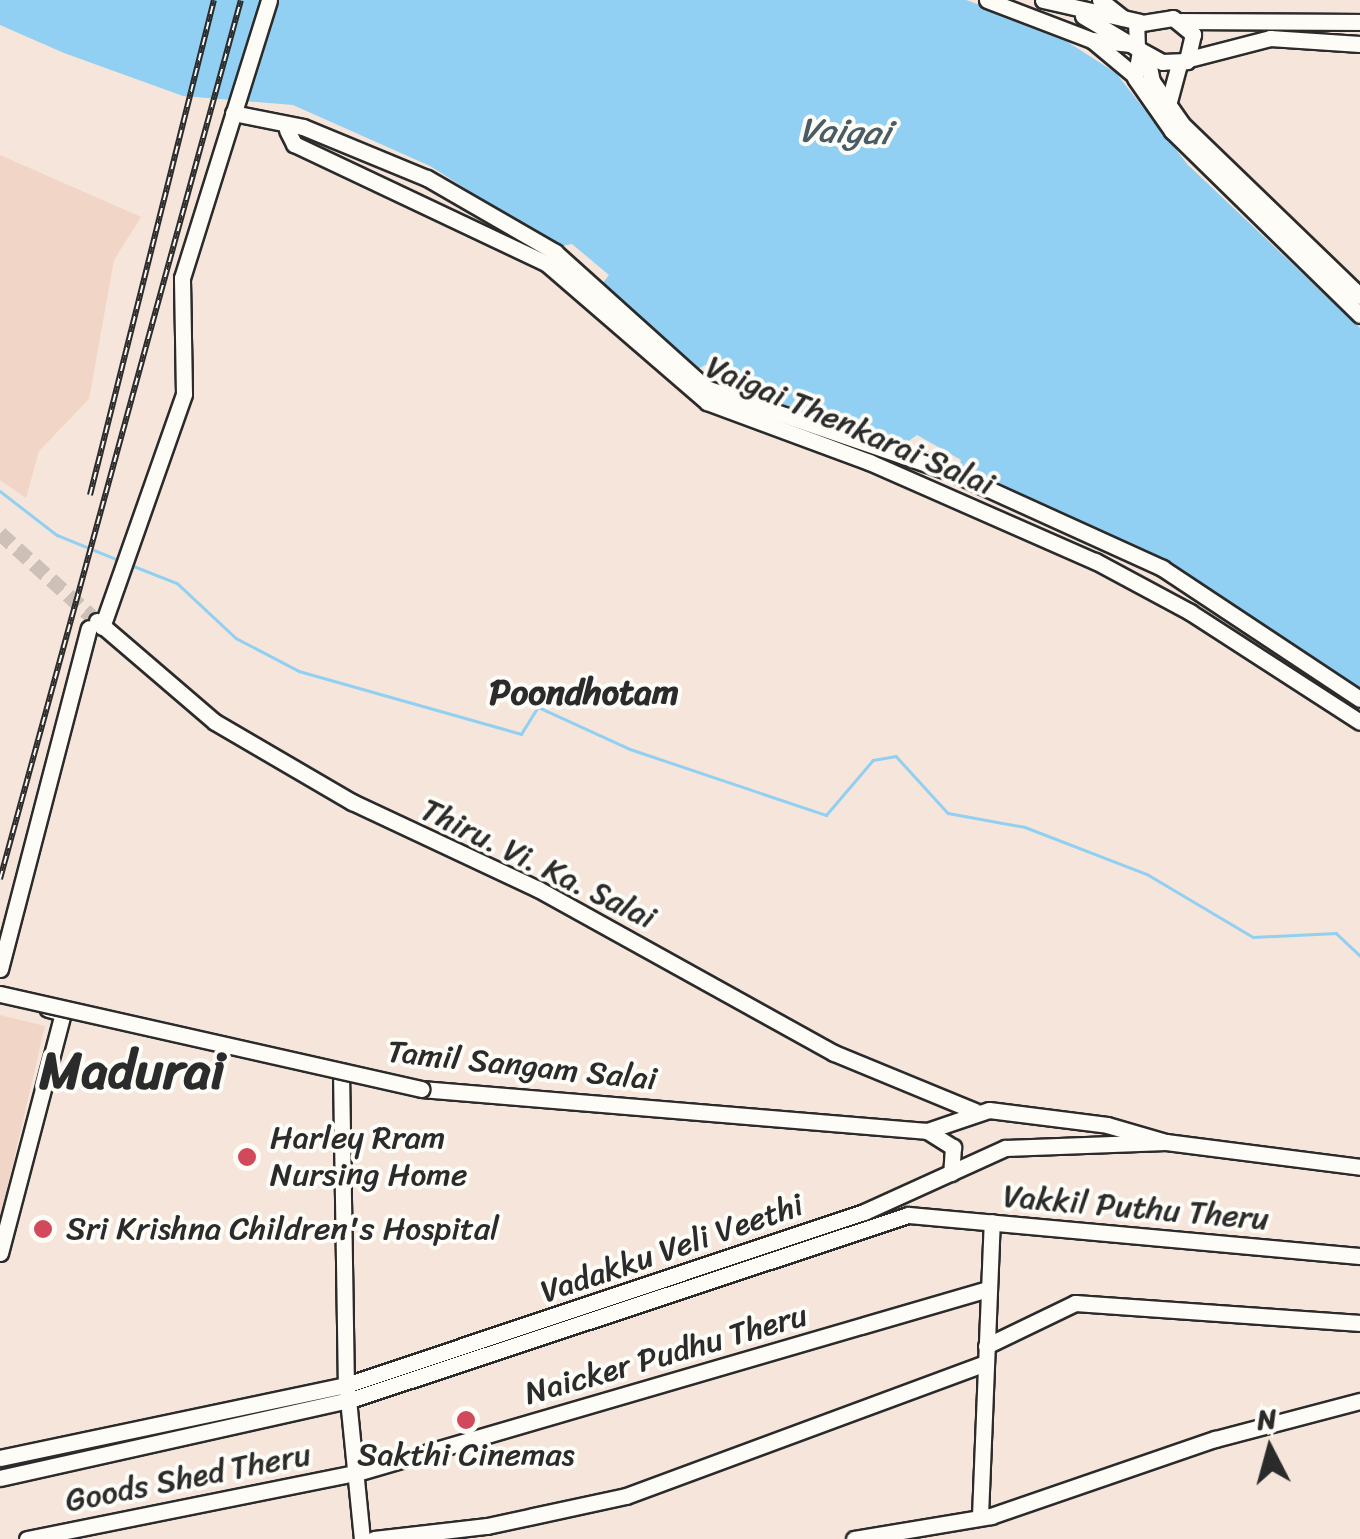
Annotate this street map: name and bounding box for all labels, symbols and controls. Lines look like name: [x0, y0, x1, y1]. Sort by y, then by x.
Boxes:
water label: Vaigai: [799, 108, 891, 154]
street label: Vaigai Thenkarai Salai: [700, 348, 1000, 504]
district label: Poondhotam: [489, 671, 679, 713]
street label: Thiru. Vi. Ka. Salai: [412, 790, 664, 938]
street label: Tamil Sangam Salai: [385, 1033, 659, 1099]
district label: Madurai: [39, 1041, 225, 1103]
place label: Harley Rram Nursing Home: [270, 1120, 468, 1195]
marker: Harley Rram Nursing Home: [234, 1144, 260, 1170]
street label: Vakkil Puthu Theru: [1001, 1177, 1271, 1239]
street label: Vadakku Veli Veethi: [537, 1186, 807, 1312]
place label: Sri Krishna Children's Hospital: [66, 1210, 500, 1248]
marker: Sri Krishna Children's Hospital: [30, 1216, 56, 1242]
street label: Naicker Pudhu Theru: [519, 1296, 813, 1414]
text: N: [1255, 1393, 1279, 1444]
north arrow: [1220, 1399, 1320, 1499]
marker: Sakthi Cinemas: [455, 1409, 477, 1431]
street label: Goods Shed Theru: [61, 1435, 315, 1521]
place label: Sakthi Cinemas: [357, 1436, 575, 1474]

